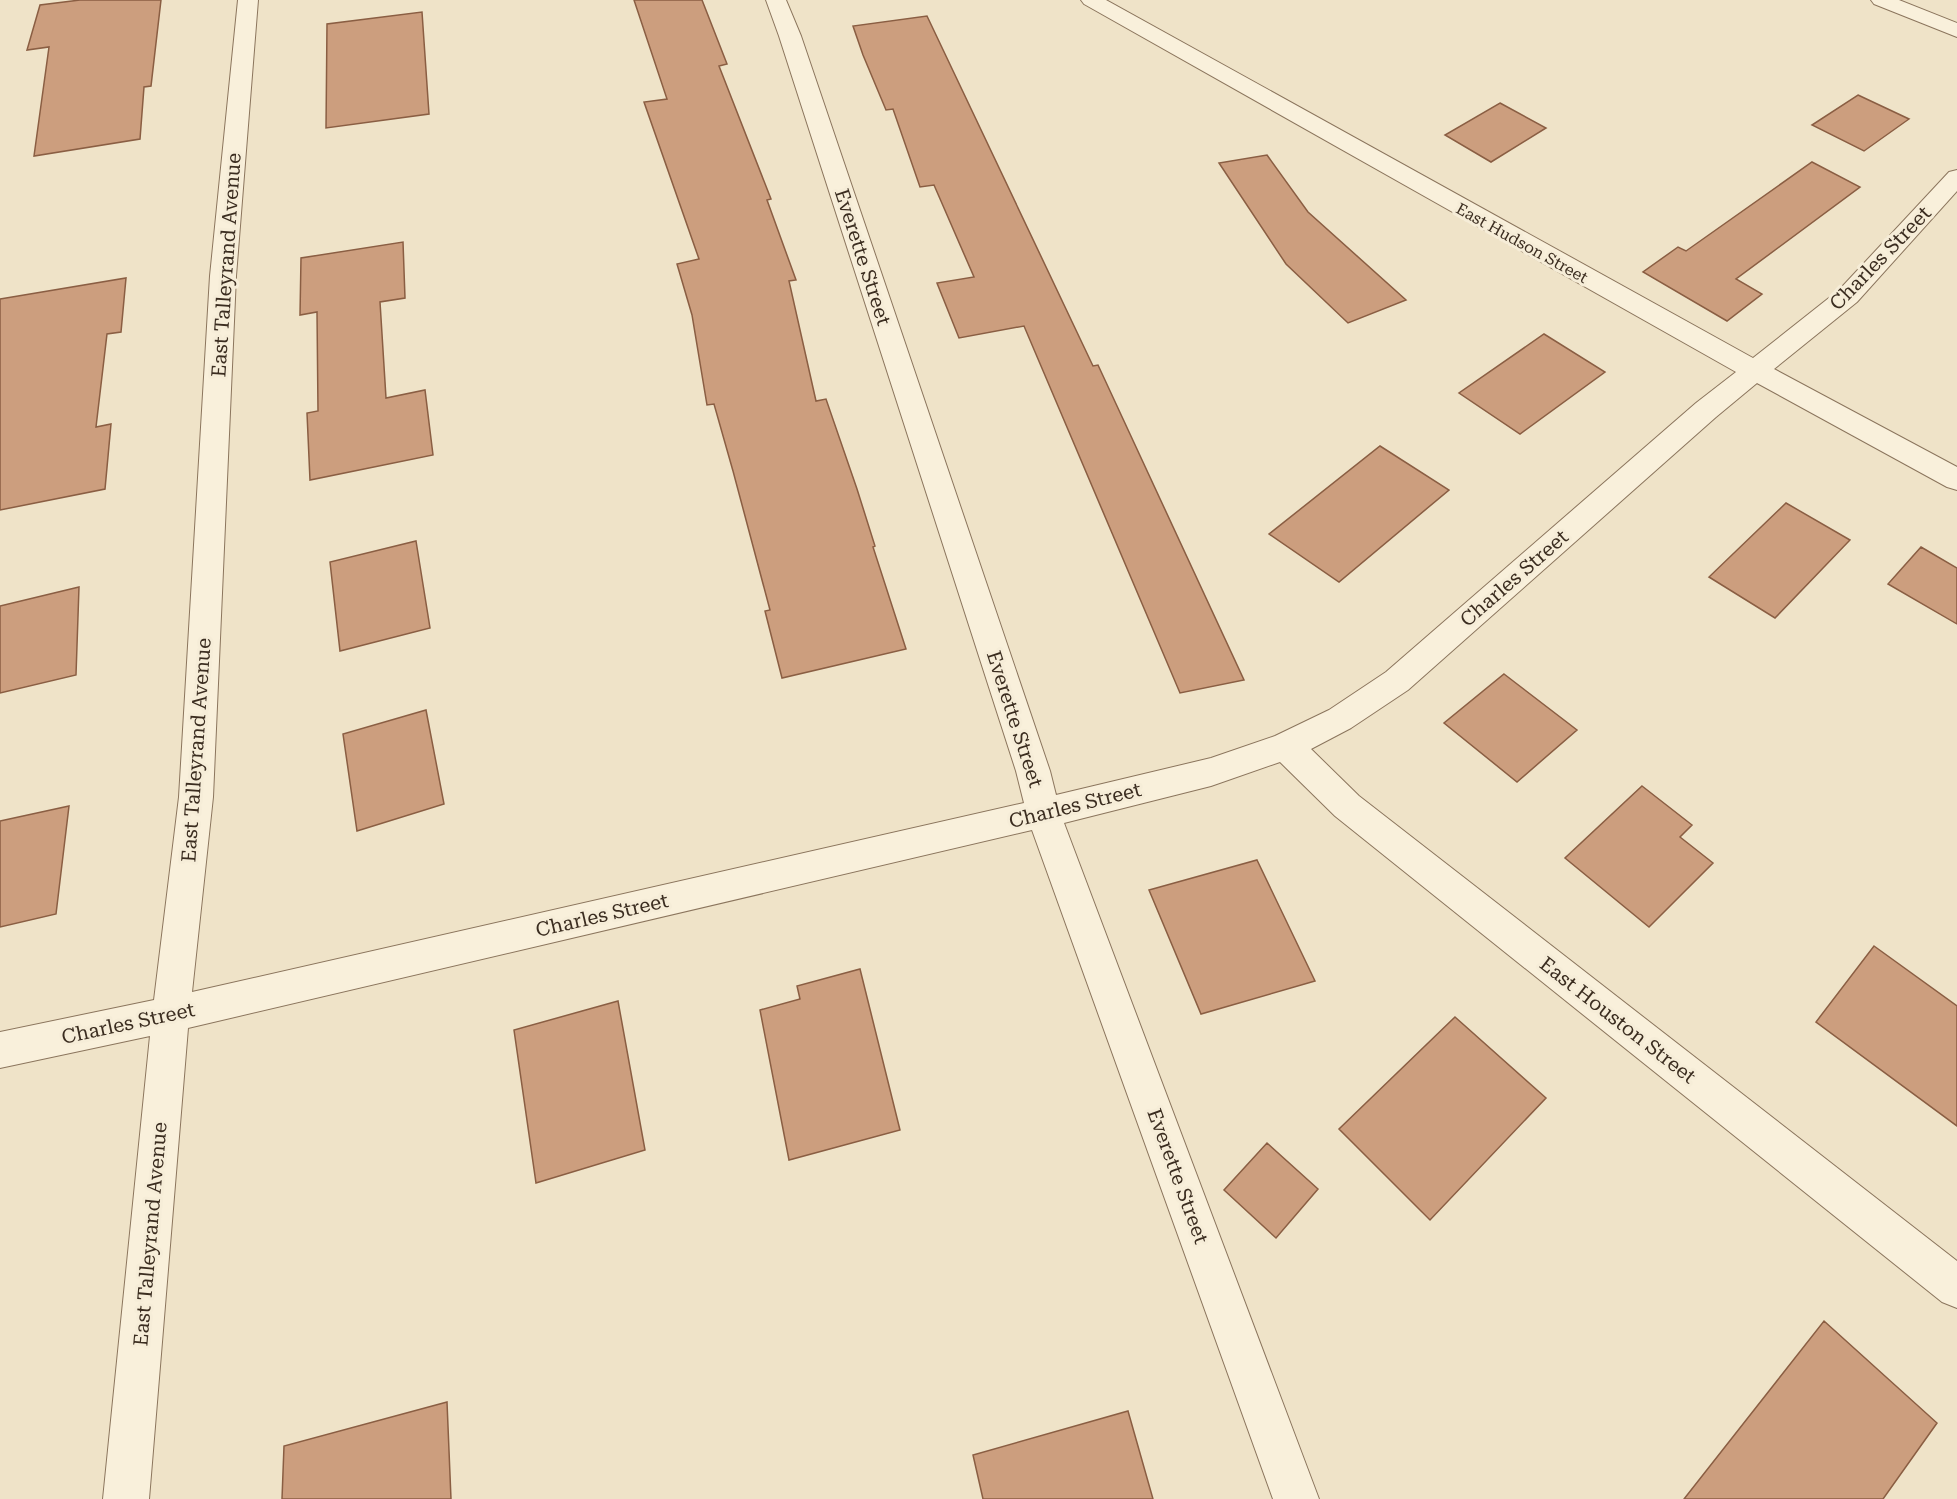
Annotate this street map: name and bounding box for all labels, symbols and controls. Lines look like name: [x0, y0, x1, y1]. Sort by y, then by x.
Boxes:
street label: East Talleyrand Avenue: [206, 152, 246, 378]
street label: Everette Street: [830, 186, 897, 329]
street label: East Hudson Street: [1453, 199, 1591, 287]
street label: Charles Street: [1824, 201, 1936, 315]
street label: Charles Street: [1455, 524, 1573, 631]
street label: East Talleyrand Avenue: [176, 637, 216, 863]
street label: Everette Street: [982, 648, 1049, 791]
street label: Charles Street: [1006, 777, 1144, 833]
street label: Charles Street: [533, 888, 671, 942]
street label: East Houston Street: [1535, 952, 1701, 1089]
street label: Charles Street: [59, 997, 197, 1049]
street label: Everette Street: [1142, 1105, 1214, 1247]
street label: East Talleyrand Avenue: [128, 1121, 172, 1347]

